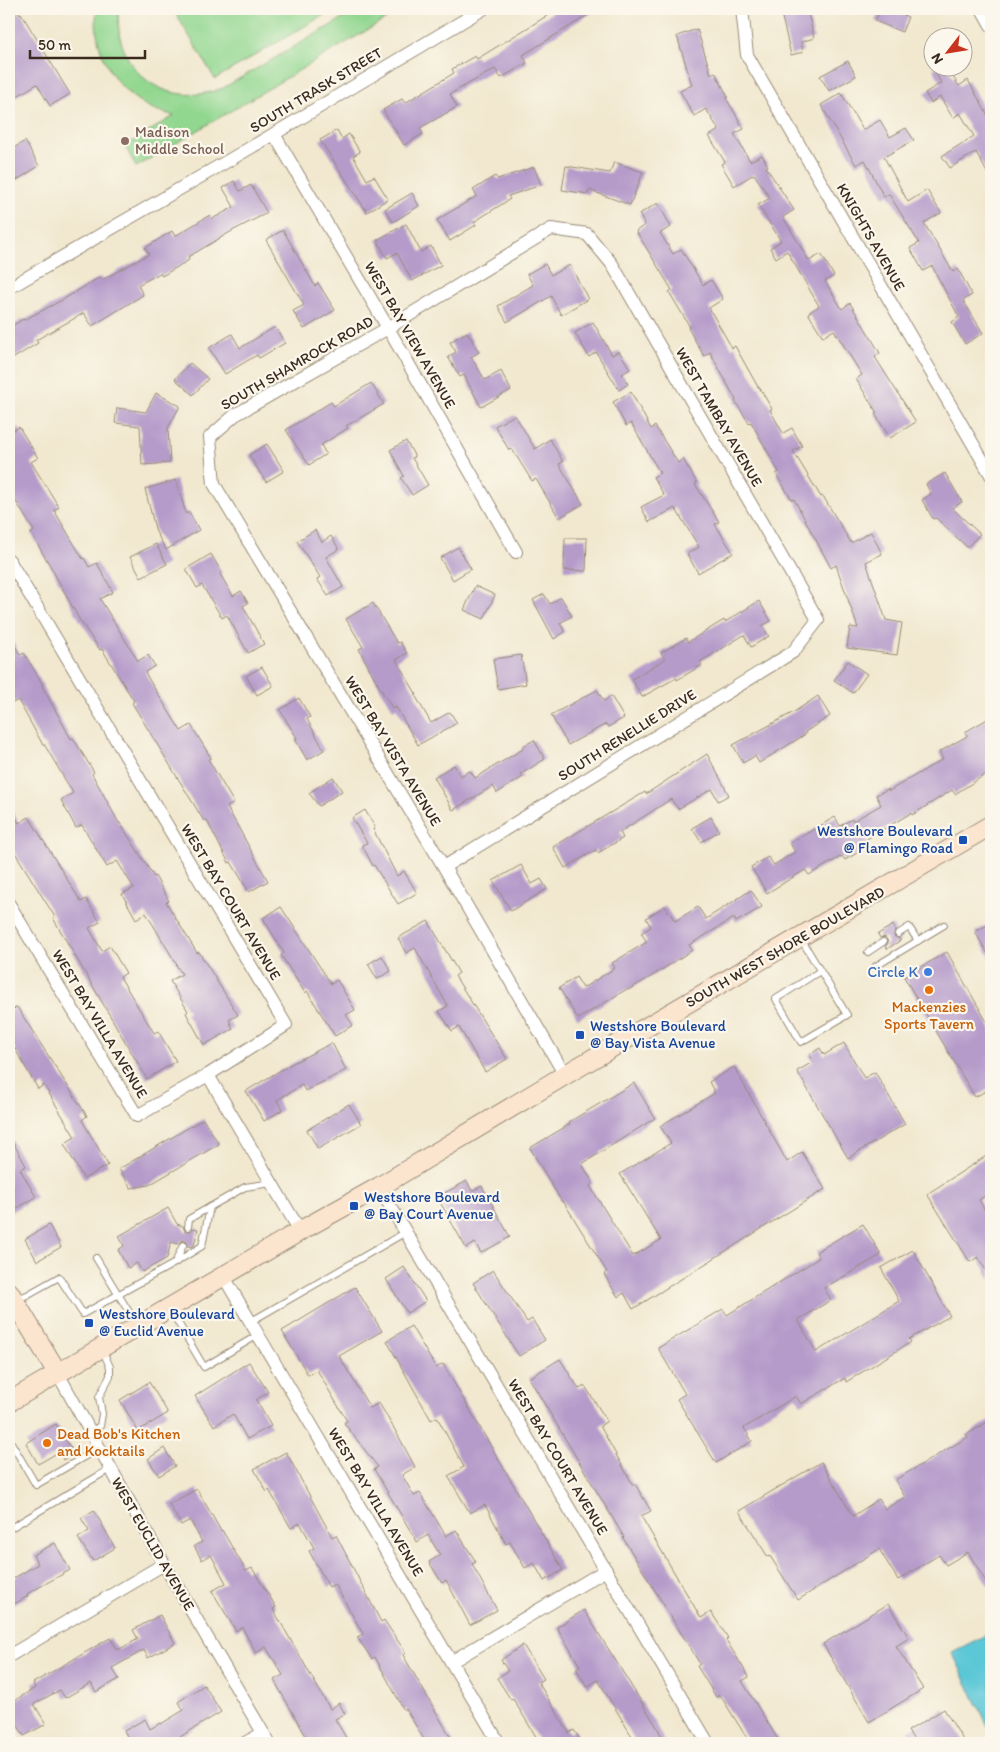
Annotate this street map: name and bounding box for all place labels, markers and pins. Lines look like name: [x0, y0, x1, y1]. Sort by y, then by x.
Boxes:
place label: Madison Middle School: [135, 123, 225, 158]
marker: Madison Middle School: [119, 135, 131, 147]
place label: Westshore Boulevard @ Flamingo Road: [817, 822, 953, 857]
marker: Westshore Boulevard @ Flamingo Road: [957, 834, 969, 846]
place label: Circle K: [867, 963, 918, 981]
marker: Circle K: [922, 966, 934, 978]
marker: Mackenzies Sports Tavern: [923, 984, 935, 996]
place label: Mackenzies Sports Tavern: [884, 998, 974, 1033]
place label: Westshore Boulevard @ Bay Vista Avenue: [590, 1017, 726, 1052]
marker: Westshore Boulevard @ Bay Vista Avenue: [574, 1029, 586, 1041]
place label: Westshore Boulevard @ Bay Court Avenue: [364, 1188, 500, 1223]
marker: Westshore Boulevard @ Bay Court Avenue: [348, 1200, 360, 1212]
place label: Westshore Boulevard @ Euclid Avenue: [99, 1305, 235, 1340]
marker: Westshore Boulevard @ Euclid Avenue: [83, 1317, 95, 1329]
place label: Dead Bob's Kitchen and Kocktails: [57, 1425, 181, 1460]
marker: Dead Bob's Kitchen and Kocktails: [41, 1437, 53, 1449]

